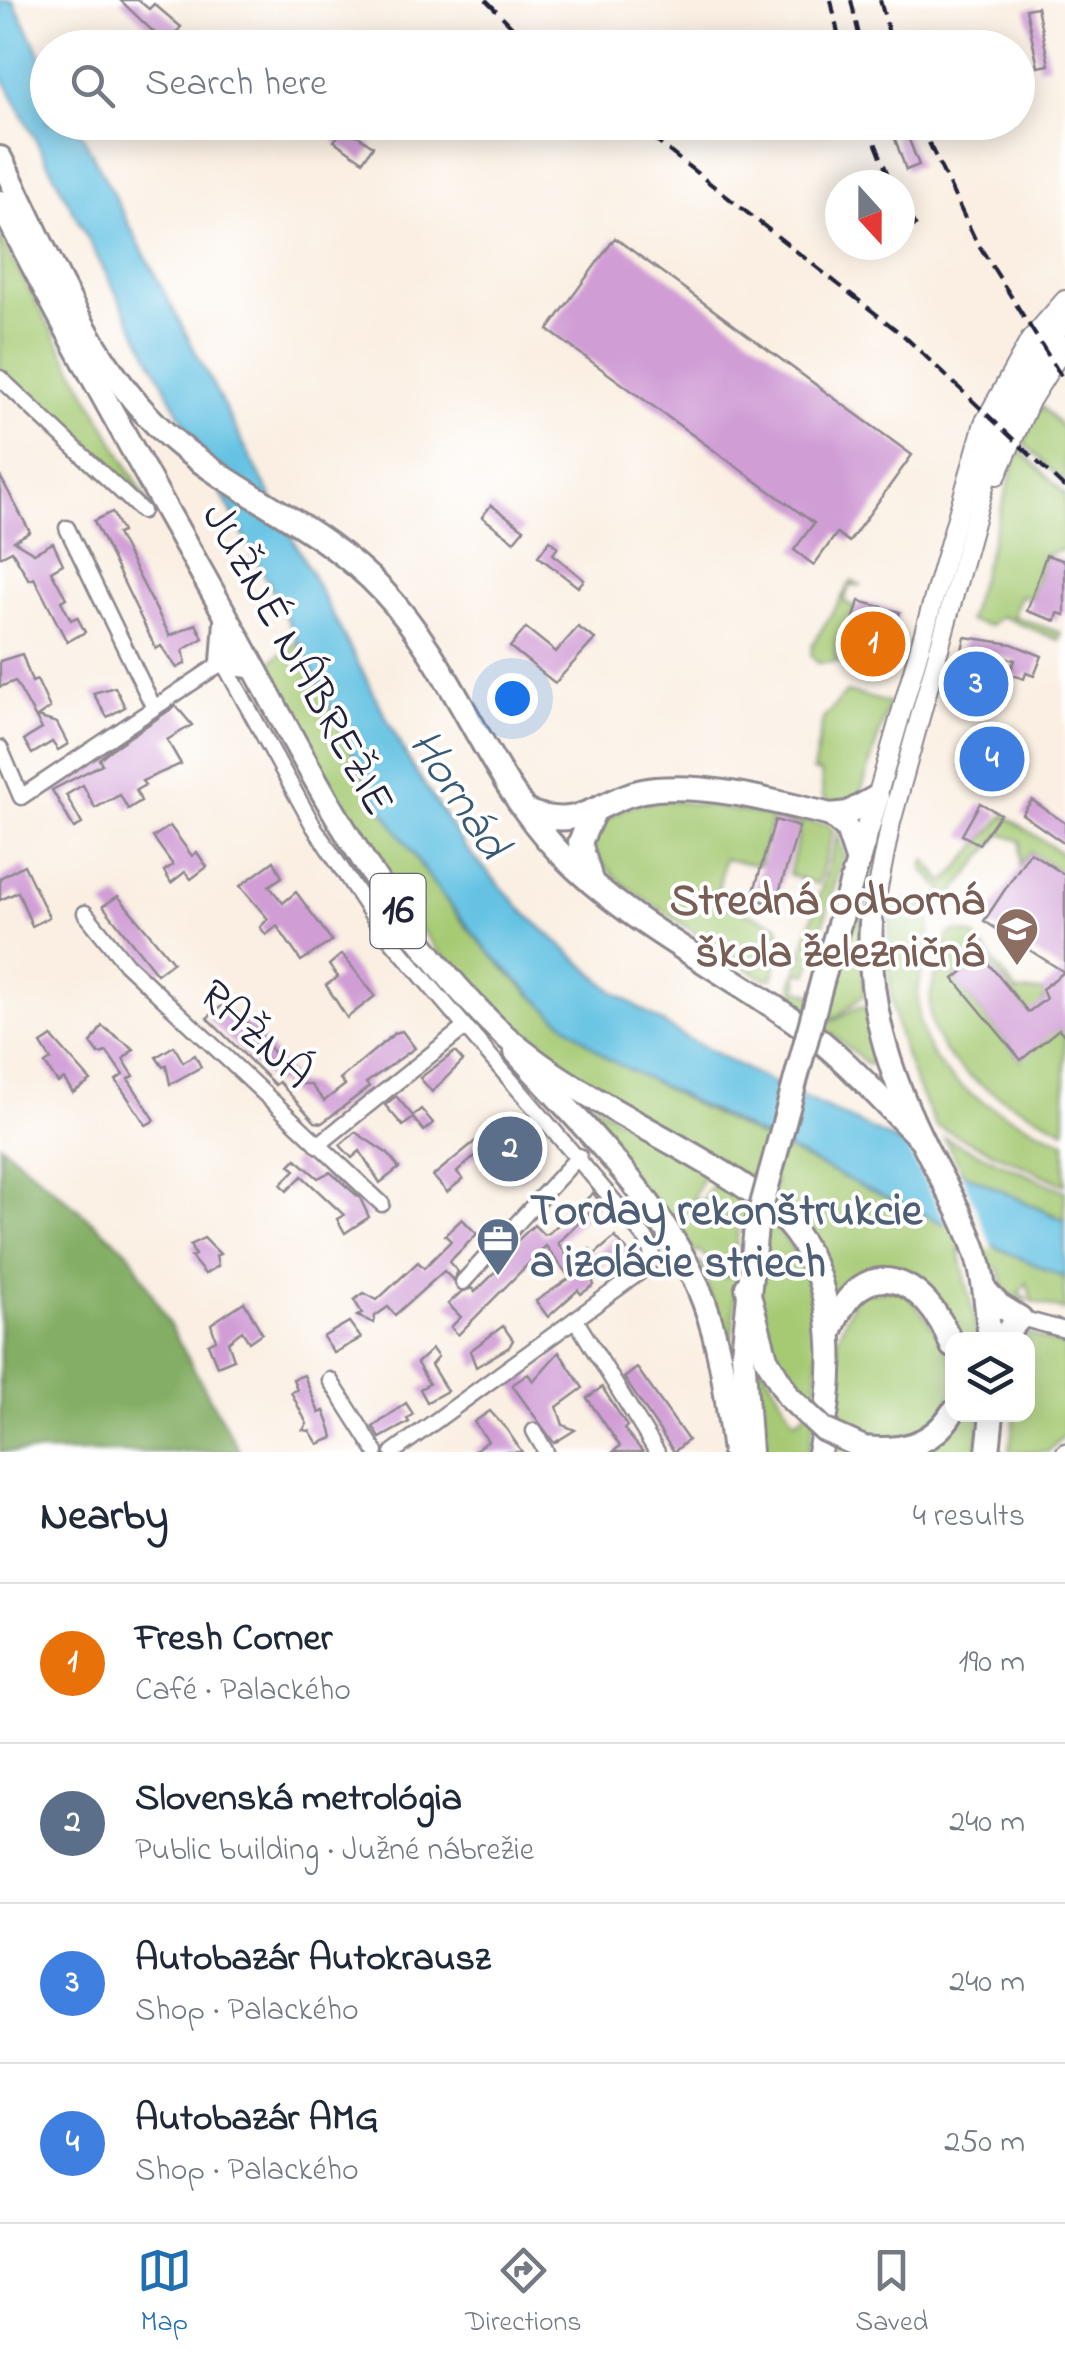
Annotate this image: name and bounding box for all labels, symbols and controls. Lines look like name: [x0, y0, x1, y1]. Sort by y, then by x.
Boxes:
search box: [30, 30, 1035, 140]
text: Search here: [145, 57, 327, 113]
icon: search: [65, 58, 120, 113]
north arrow: [825, 170, 915, 260]
street label: JUŽNÉ NÁBREŽIE: [183, 491, 409, 829]
pin: 1: [840, 606, 906, 682]
pin: 3: [944, 646, 1008, 722]
your location: [487, 673, 538, 724]
water label: Hornád: [389, 716, 526, 876]
pin: 4: [960, 722, 1024, 796]
place label: Stredná odborná škola železničná: [670, 870, 985, 988]
road number: 16: [370, 874, 426, 948]
school or university icon: Stredná odborná škola železničná: [994, 906, 1040, 967]
street label: RAŽNÁ: [182, 965, 326, 1107]
pin: 2: [478, 1112, 542, 1186]
place label: Torday rekonštrukcie a izolácie striech: [530, 1180, 924, 1298]
office icon: Torday rekonštrukcie a izolácie striech: [475, 1216, 521, 1277]
map controls: [945, 1332, 1035, 1422]
button: layers: [945, 1332, 1035, 1422]
text: Nearby: [40, 1487, 168, 1548]
text: 4 results: [913, 1494, 1025, 1541]
text: Fresh Corner: [135, 1612, 332, 1668]
text: 1: [67, 1640, 78, 1687]
text: 190 m: [959, 1640, 1025, 1687]
text: Café · Palackého: [135, 1668, 351, 1715]
text: Slovenská metrológia: [135, 1772, 462, 1828]
text: 2: [65, 1800, 80, 1847]
text: 240 m: [949, 1800, 1025, 1847]
text: Public building · Južné nábrežie: [135, 1828, 534, 1875]
text: Autobazár Autokrausz: [135, 1932, 491, 1988]
text: 3: [66, 1960, 79, 2007]
text: 240 m: [949, 1960, 1025, 2007]
text: Shop · Palackého: [135, 1988, 359, 2035]
text: Autobazár AMG: [135, 2092, 379, 2148]
text: 4: [66, 2120, 79, 2167]
text: 250 m: [944, 2120, 1025, 2167]
text: Shop · Palackého: [135, 2148, 359, 2195]
tab: Map: [137, 2243, 192, 2344]
tab: Directions: [465, 2243, 582, 2344]
tab: Saved: [855, 2243, 928, 2344]

